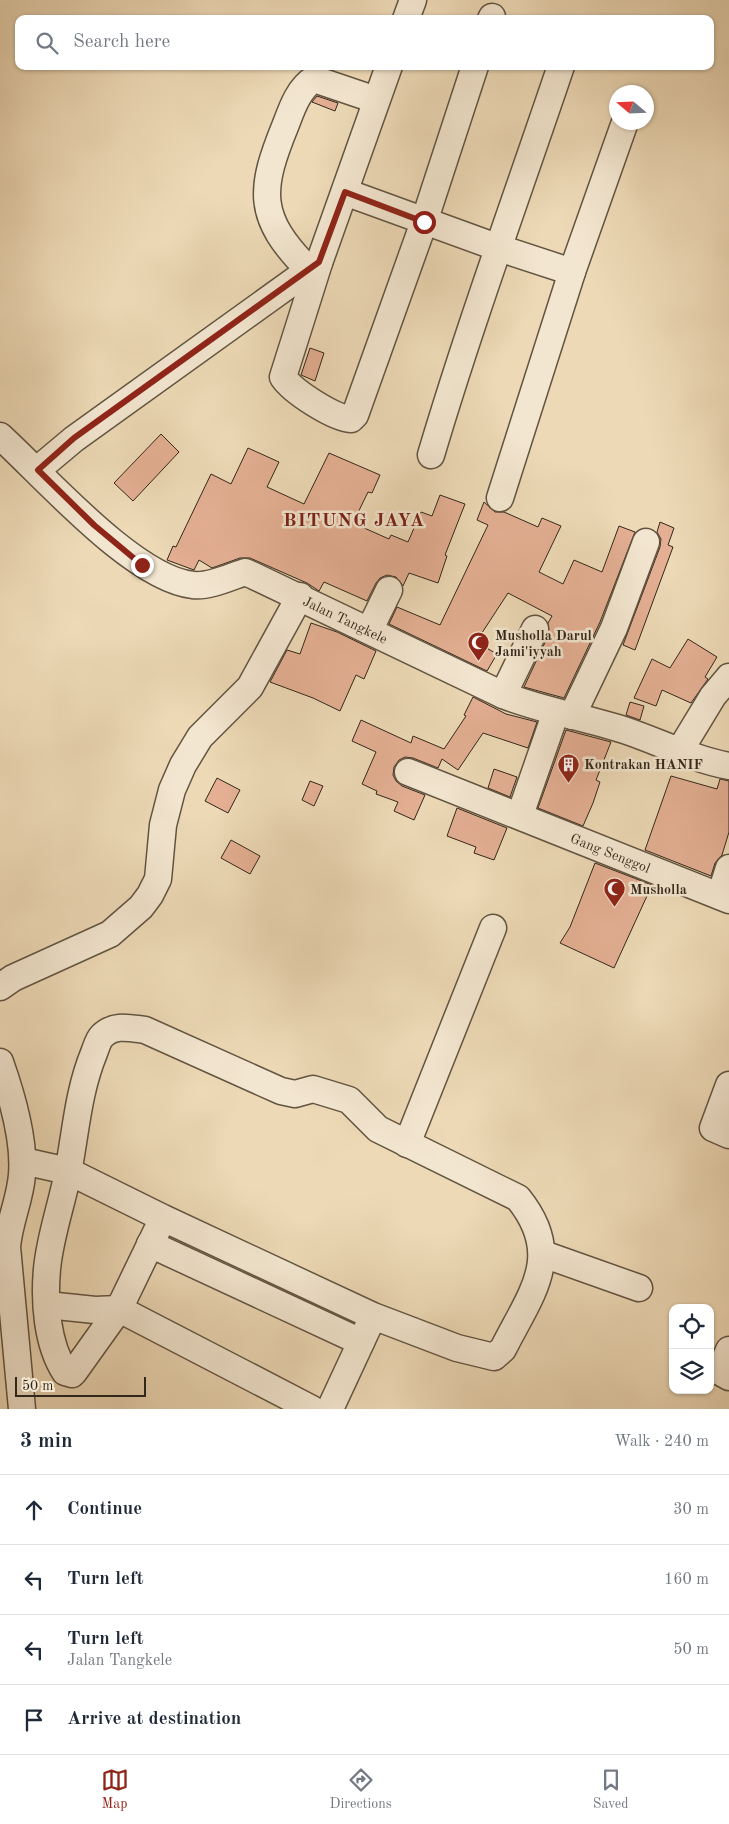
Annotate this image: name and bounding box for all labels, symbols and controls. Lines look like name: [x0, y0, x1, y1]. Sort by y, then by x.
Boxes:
search box: [15, 15, 714, 70]
icon: search: [33, 29, 61, 57]
text: Search here: [73, 33, 170, 52]
north arrow: [609, 85, 654, 130]
route start: [413, 211, 436, 234]
district label: BITUNG JAYA: [283, 512, 425, 531]
route end: [131, 554, 154, 577]
street label: Jalan Tangkele: [300, 594, 389, 647]
place label: Musholla Darul Jami'iyyah: [495, 629, 592, 659]
mosque icon: Musholla Darul Jami'iyyah: [467, 631, 491, 662]
building icon: Kontrakan HANIF: [556, 752, 580, 783]
place label: Kontrakan HANIF: [584, 758, 703, 772]
street label: Gang Senggol: [568, 832, 652, 876]
mosque icon: Musholla: [602, 877, 626, 908]
place label: Musholla: [630, 883, 687, 897]
map controls: [669, 1304, 714, 1394]
button: locate: [669, 1304, 714, 1349]
button: layers: [669, 1349, 714, 1394]
scale bar: [15, 1374, 146, 1397]
text: 50 m: [22, 1379, 53, 1393]
text: 3 min: [20, 1431, 73, 1452]
text: Walk · 240 m: [614, 1434, 709, 1450]
icon: ahead: [20, 1496, 48, 1524]
text: Continue: [67, 1500, 142, 1519]
text: 30 m: [673, 1502, 709, 1518]
icon: left: [20, 1566, 48, 1594]
text: Turn left: [67, 1570, 144, 1589]
text: 160 m: [664, 1572, 709, 1588]
text: Turn left: [67, 1630, 144, 1649]
icon: left: [20, 1636, 48, 1664]
text: 50 m: [673, 1642, 709, 1658]
text: Jalan Tangkele: [67, 1653, 172, 1669]
icon: arrive: [20, 1706, 48, 1734]
text: Arrive at destination: [67, 1710, 241, 1729]
tab: Map: [101, 1766, 129, 1813]
tab: Directions: [330, 1766, 392, 1813]
tab: Saved: [593, 1766, 628, 1813]

